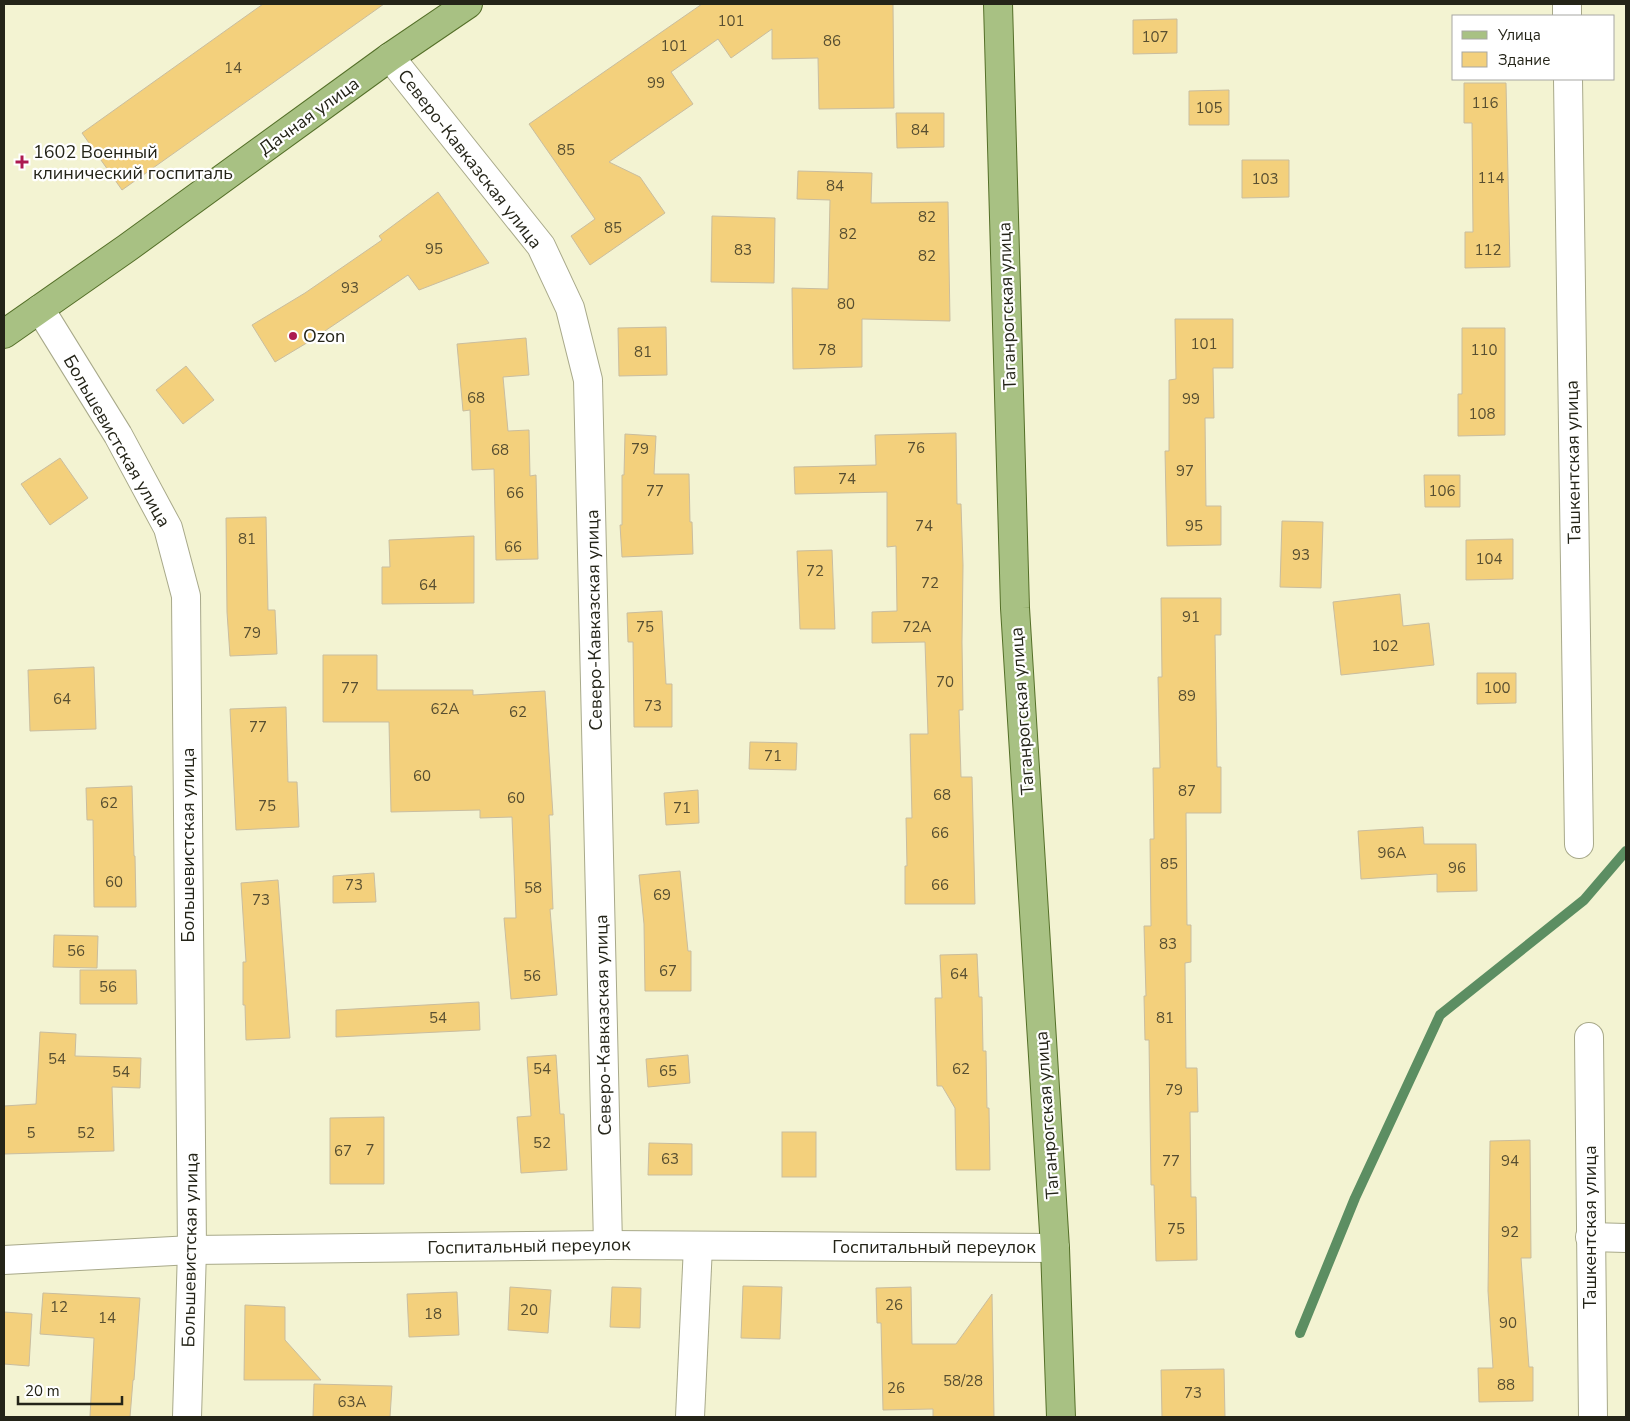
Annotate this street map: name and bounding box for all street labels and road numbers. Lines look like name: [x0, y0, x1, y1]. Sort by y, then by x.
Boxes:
street label: Северо-Кавказская улица: [392, 64, 548, 254]
street label: Дачная улица: [254, 71, 364, 161]
street label: Таганрогская улица: [992, 222, 1022, 390]
street label: Большевистская улица: [58, 351, 176, 531]
street label: Ташкентская улица: [1560, 380, 1586, 544]
street label: Северо-Кавказская улица: [580, 509, 608, 731]
street label: Таганрогская улица: [1004, 626, 1040, 796]
street label: Большевистская улица: [176, 747, 200, 943]
street label: Северо-Кавказская улица: [589, 914, 617, 1136]
street label: Таганрогская улица: [1029, 1030, 1065, 1200]
street label: Ташкентская улица: [1578, 1145, 1602, 1309]
street label: Большевистская улица: [176, 1152, 204, 1348]
street label: Госпитальный переулок: [427, 1232, 631, 1260]
street label: Госпитальный переулок: [832, 1235, 1036, 1259]

